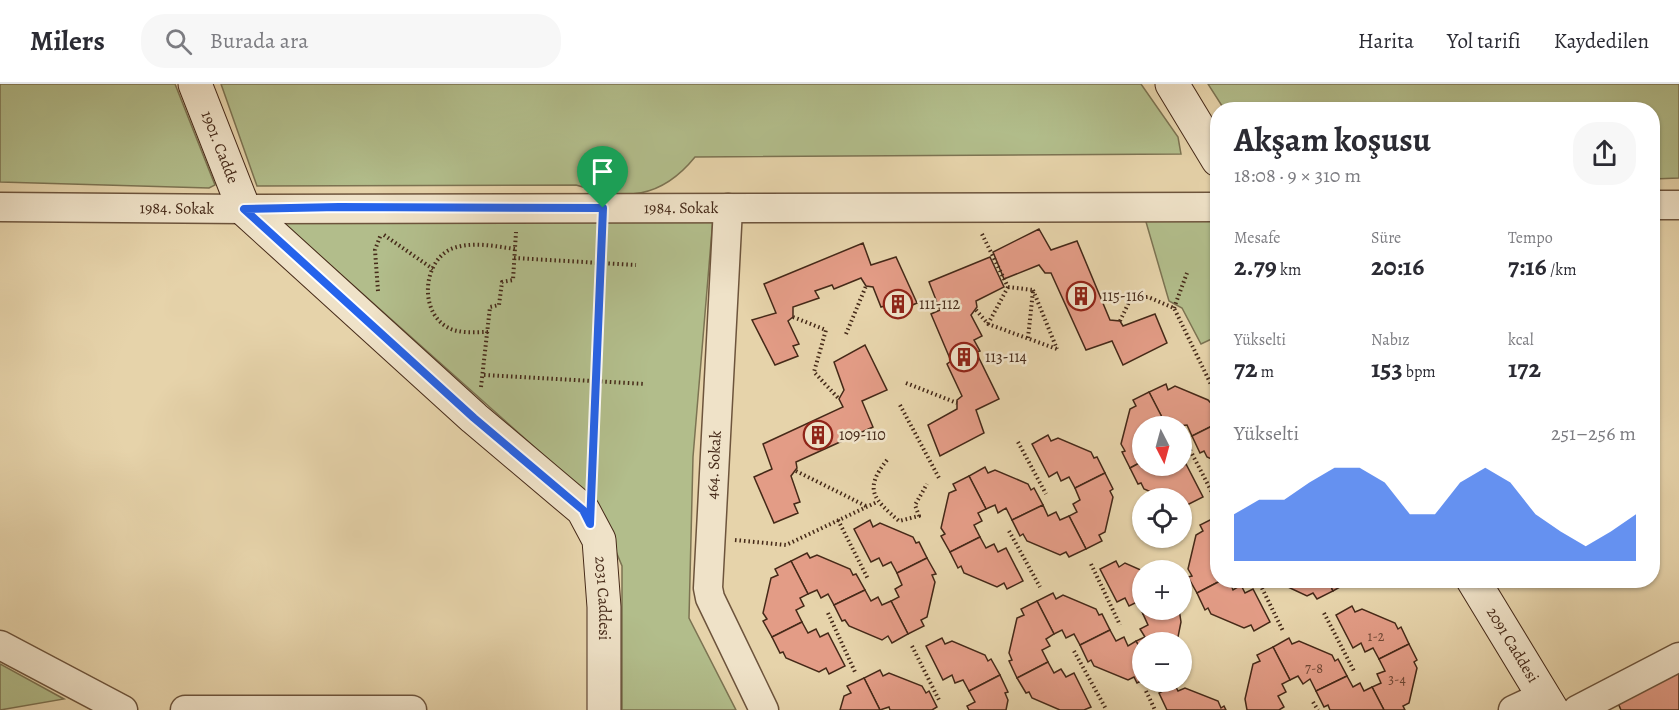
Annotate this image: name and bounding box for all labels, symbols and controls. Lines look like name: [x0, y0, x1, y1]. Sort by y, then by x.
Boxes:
search box: [141, 14, 561, 68]
text: Milers: [30, 22, 105, 60]
icon: search: [162, 25, 195, 58]
text: Burada ara: [210, 26, 308, 56]
text: Harita: [1358, 27, 1414, 55]
text: Yol tarifi: [1447, 27, 1521, 55]
text: Kaydedilen: [1554, 27, 1649, 55]
street label: 1901. Cadde: [196, 108, 244, 187]
text: Akşam koşusu: [1234, 117, 1431, 162]
button: share: [1573, 122, 1636, 185]
pin: [577, 146, 628, 208]
icon: arrive: [586, 155, 619, 188]
text: 18:08 · 9 × 310 m: [1234, 162, 1361, 189]
street label: 1984. Sokak: [140, 197, 214, 220]
street label: 1984. Sokak: [644, 197, 718, 219]
text: Mesafe: [1234, 227, 1280, 249]
text: Süre: [1371, 227, 1401, 249]
text: Tempo: [1508, 227, 1553, 249]
text: 2.79: [1234, 249, 1277, 284]
text: 20:16: [1371, 249, 1424, 284]
text: 7:16: [1508, 249, 1547, 284]
text: km: [1277, 259, 1301, 281]
text: /km: [1547, 259, 1576, 281]
building icon: 115-116: [1065, 280, 1097, 312]
place label: 115-116: [1102, 285, 1144, 307]
building icon: 111-112: [882, 288, 914, 320]
place label: 111-112: [919, 293, 960, 315]
text: Yükselti: [1234, 329, 1286, 351]
text: Nabız: [1371, 329, 1410, 351]
text: kcal: [1508, 329, 1534, 351]
building icon: 113-114: [948, 341, 980, 373]
place label: 113-114: [985, 346, 1027, 368]
text: 72: [1234, 351, 1258, 386]
text: 153: [1371, 351, 1403, 386]
text: 172: [1508, 351, 1541, 386]
text: m: [1258, 361, 1274, 383]
text: bpm: [1403, 361, 1436, 383]
north arrow: [1132, 416, 1192, 476]
map controls: [1132, 416, 1192, 692]
building icon: 109-110: [802, 419, 834, 451]
text: Yükselti: [1234, 420, 1299, 447]
text: 251–256 m: [1551, 420, 1636, 447]
place label: 109-110: [839, 424, 886, 446]
street label: 464. Sokak: [701, 430, 727, 500]
button: locate: [1132, 488, 1192, 548]
street label: 2031 Caddesi: [589, 555, 615, 640]
button: +: [1132, 560, 1192, 620]
street label: 2091 Caddesi: [1481, 603, 1544, 687]
house number: 1-2: [1368, 627, 1385, 646]
button: −: [1132, 632, 1192, 692]
house number: 7-8: [1305, 659, 1323, 678]
house number: 3-4: [1388, 670, 1406, 689]

